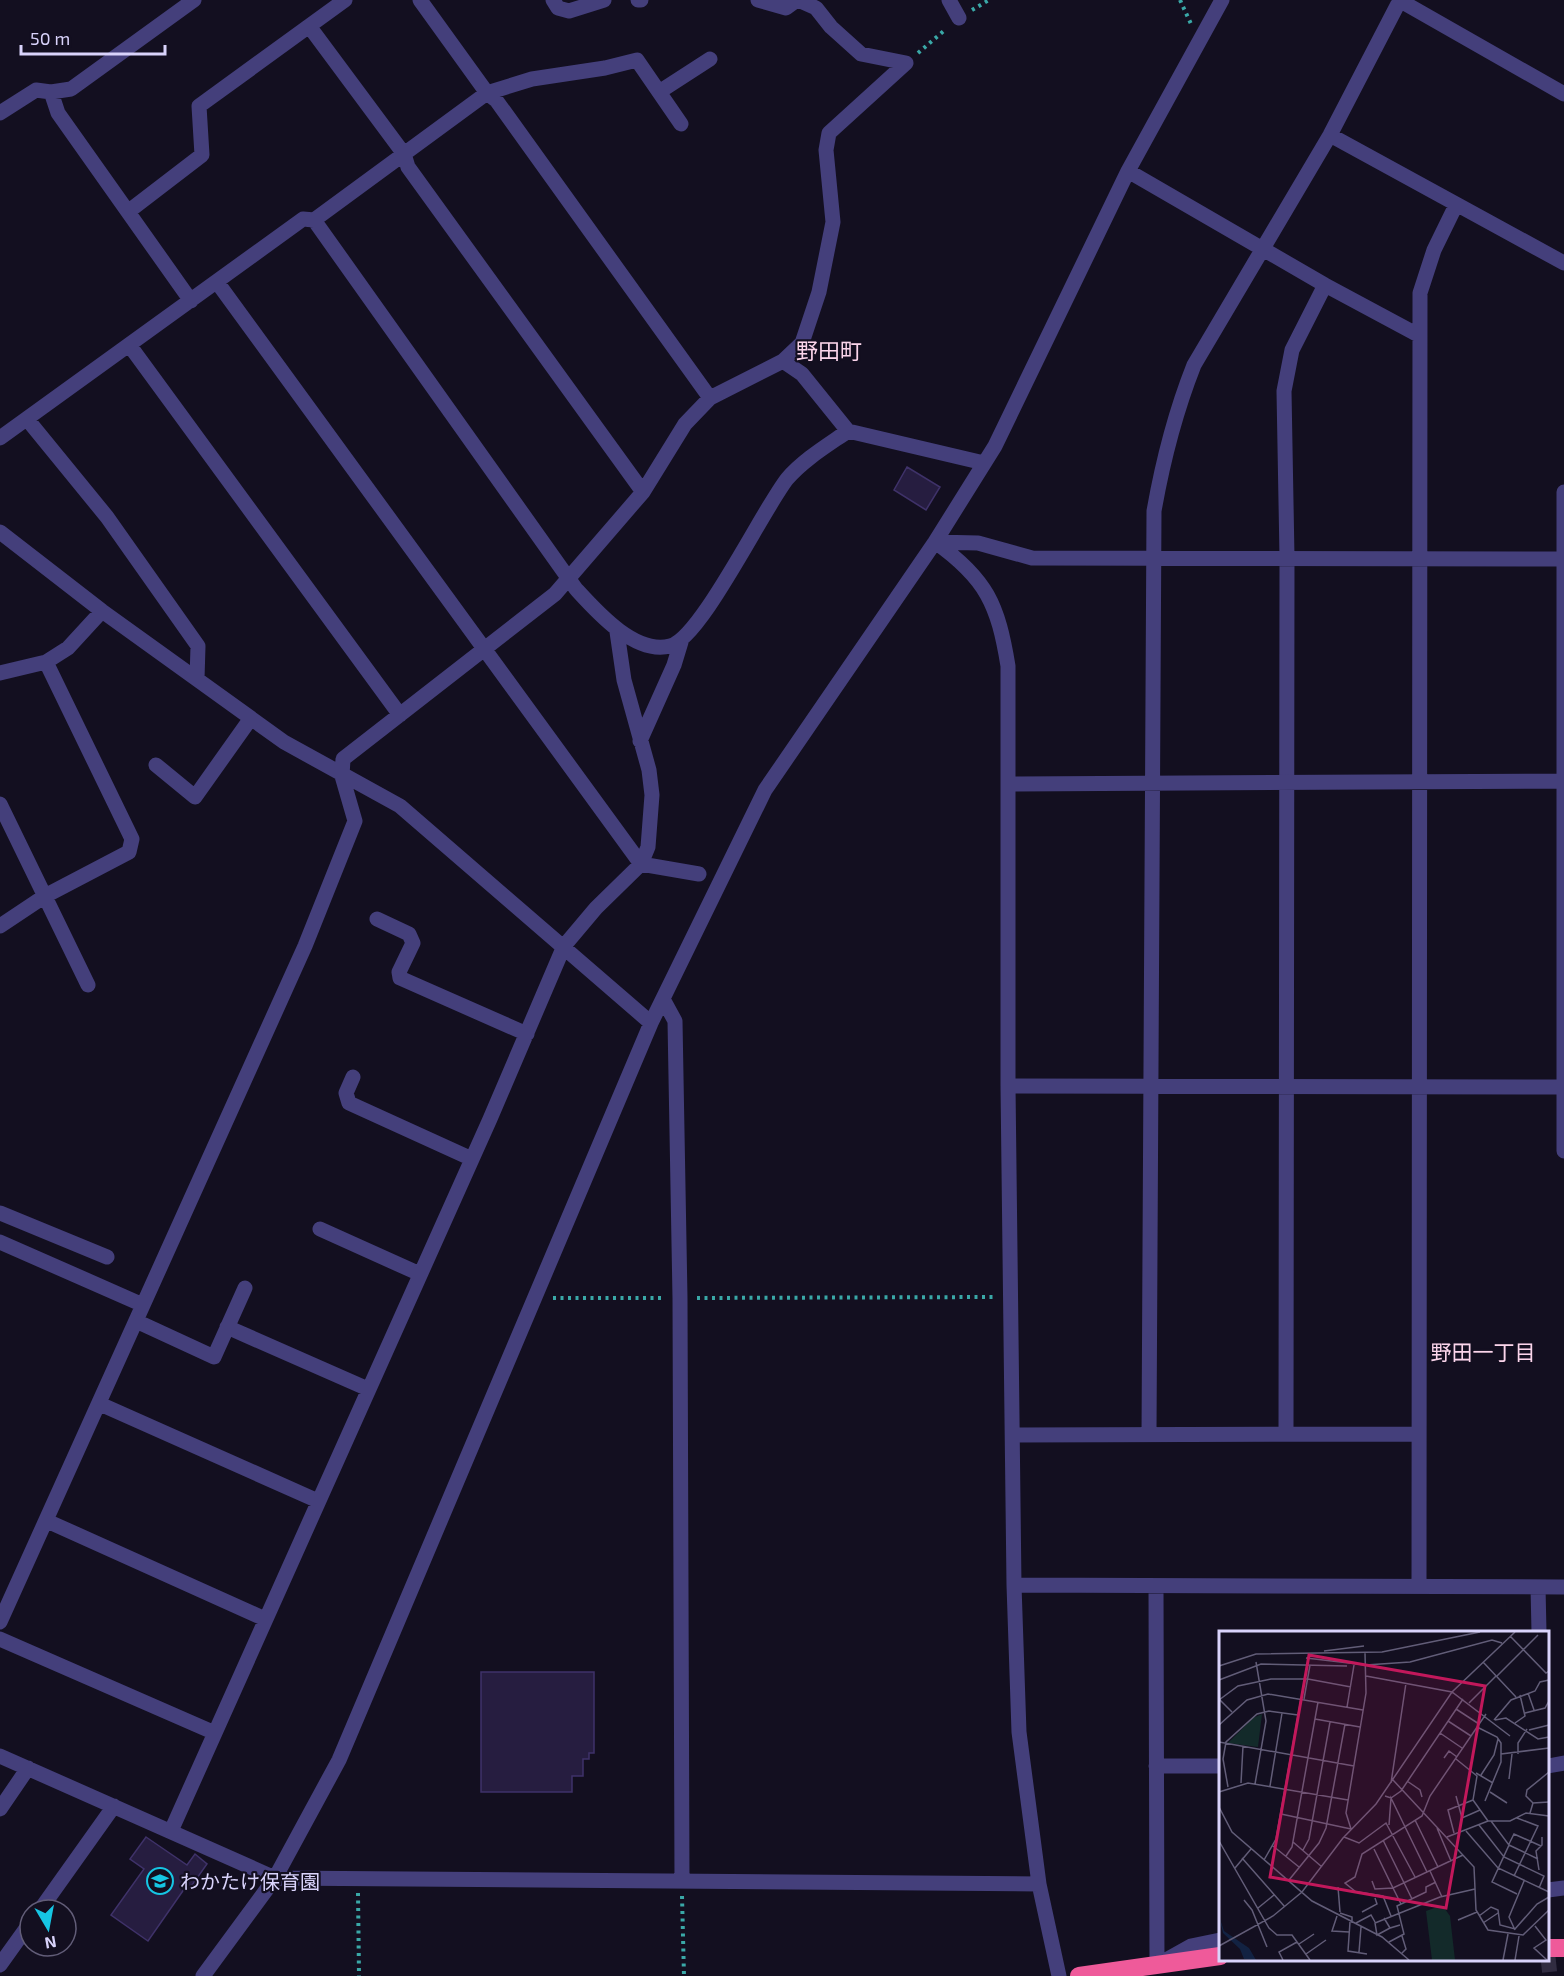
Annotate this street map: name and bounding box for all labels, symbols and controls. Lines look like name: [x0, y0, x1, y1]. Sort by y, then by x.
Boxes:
scale bar: [21, 18, 165, 56]
text: 50 m: [30, 27, 70, 49]
district label: 野田町: [796, 337, 862, 363]
district label: 野田一丁目: [1431, 1339, 1536, 1364]
inset map: [1219, 1631, 1549, 1961]
school or university icon: わかたけ保育園: [145, 1866, 175, 1896]
place label: わかたけ保育園: [180, 1869, 320, 1893]
north arrow: [18, 1898, 78, 1958]
text: N: [43, 1933, 58, 1954]

